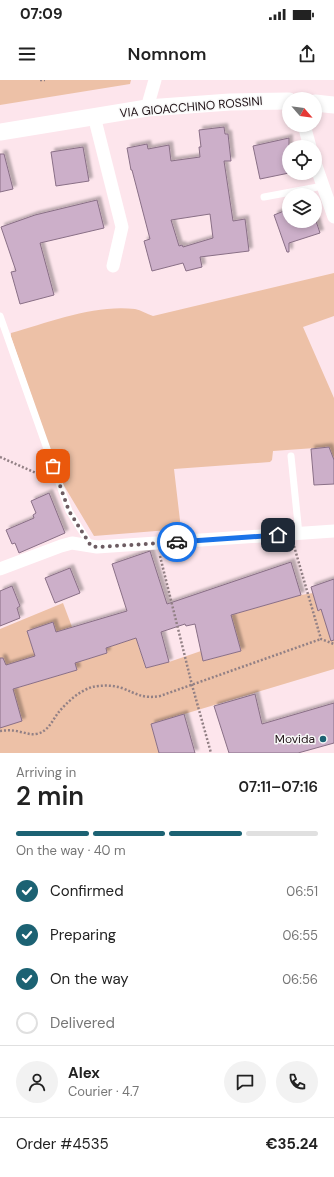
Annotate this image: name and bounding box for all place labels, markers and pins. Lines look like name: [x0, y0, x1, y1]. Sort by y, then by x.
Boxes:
pin: [36, 449, 70, 483]
pin: [261, 518, 295, 552]
place label: Movida: [275, 731, 315, 747]
marker: Movida: [318, 734, 328, 744]

